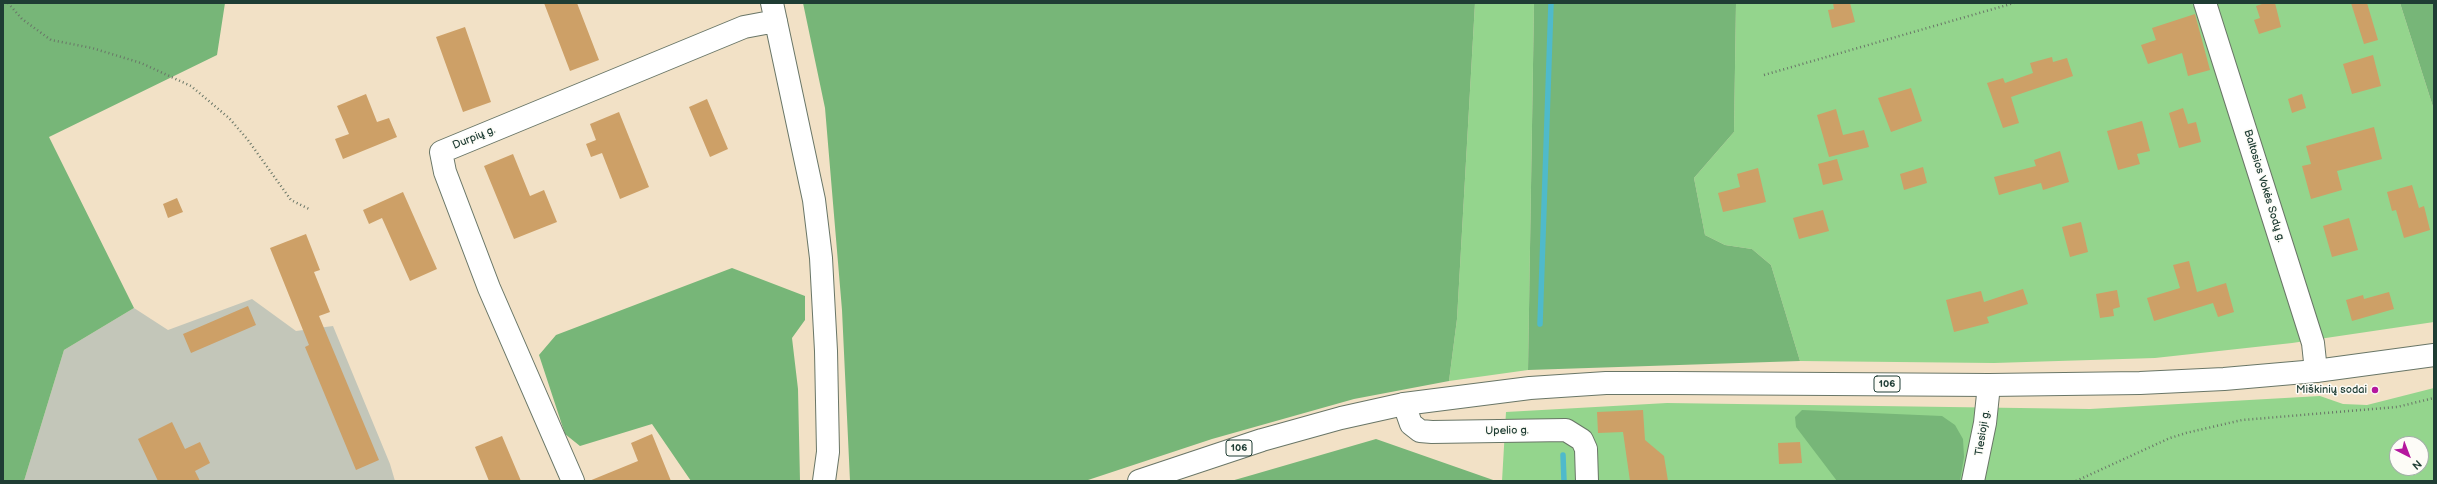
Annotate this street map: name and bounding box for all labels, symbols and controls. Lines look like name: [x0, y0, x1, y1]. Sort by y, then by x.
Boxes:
street label: Durpių g.: [451, 123, 497, 153]
street label: Baltosios Vokės Sodų g.: [2241, 128, 2287, 244]
road number: 106: [1874, 376, 1900, 392]
place label: Miškinių sodai: [2296, 383, 2367, 397]
marker: Miškinių sodai: [2370, 385, 2380, 395]
street label: Tiesioji g.: [1973, 409, 1993, 457]
street label: Upelio g.: [1485, 424, 1529, 438]
north arrow: [2389, 436, 2429, 476]
road number: 106: [1226, 440, 1252, 456]
text: N: [2409, 457, 2424, 472]

